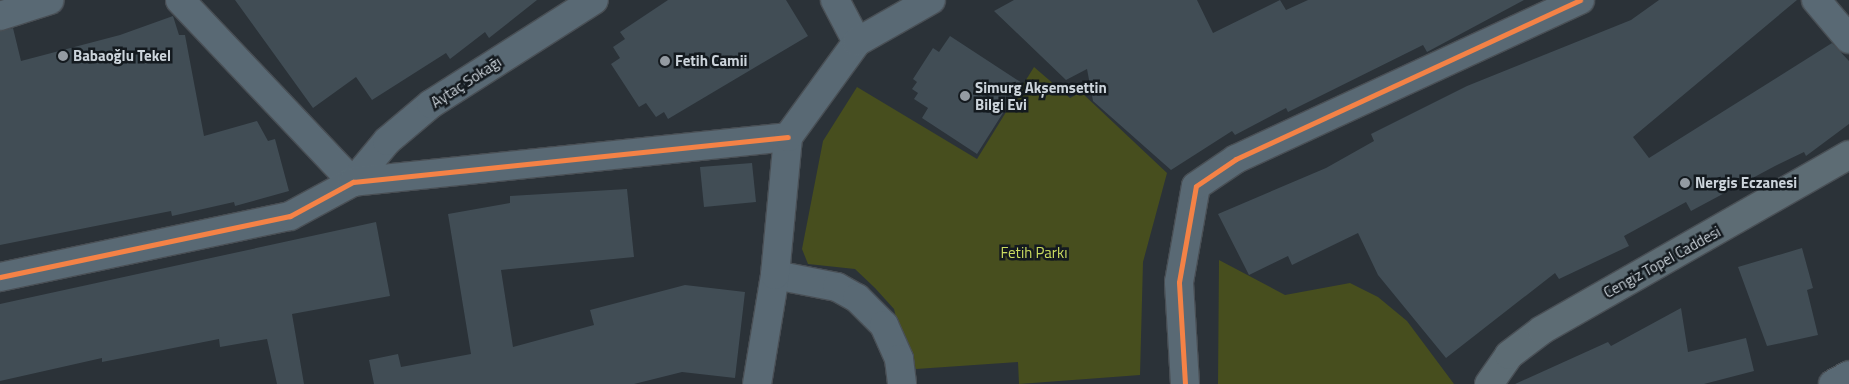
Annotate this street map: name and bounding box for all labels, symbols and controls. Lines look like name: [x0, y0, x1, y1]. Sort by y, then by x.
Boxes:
place label: Babaoğlu Tekel: [73, 47, 171, 65]
marker: Babaoğlu Tekel: [57, 50, 69, 62]
place label: Fetih Camii: [675, 52, 747, 70]
street label: Aytaç Sokağı: [427, 53, 505, 111]
marker: Fetih Camii: [659, 55, 671, 67]
place label: Simurg Akşemsettin Bilgi Evi: [975, 78, 1107, 113]
marker: Simurg Akşemsettin Bilgi Evi: [959, 90, 971, 102]
place label: Nergis Eczanesi: [1695, 174, 1797, 192]
marker: Nergis Eczanesi: [1679, 177, 1691, 189]
street label: Cengiz Topel Caddesi: [1600, 222, 1724, 302]
park label: Fetih Parkı: [1000, 244, 1068, 262]

